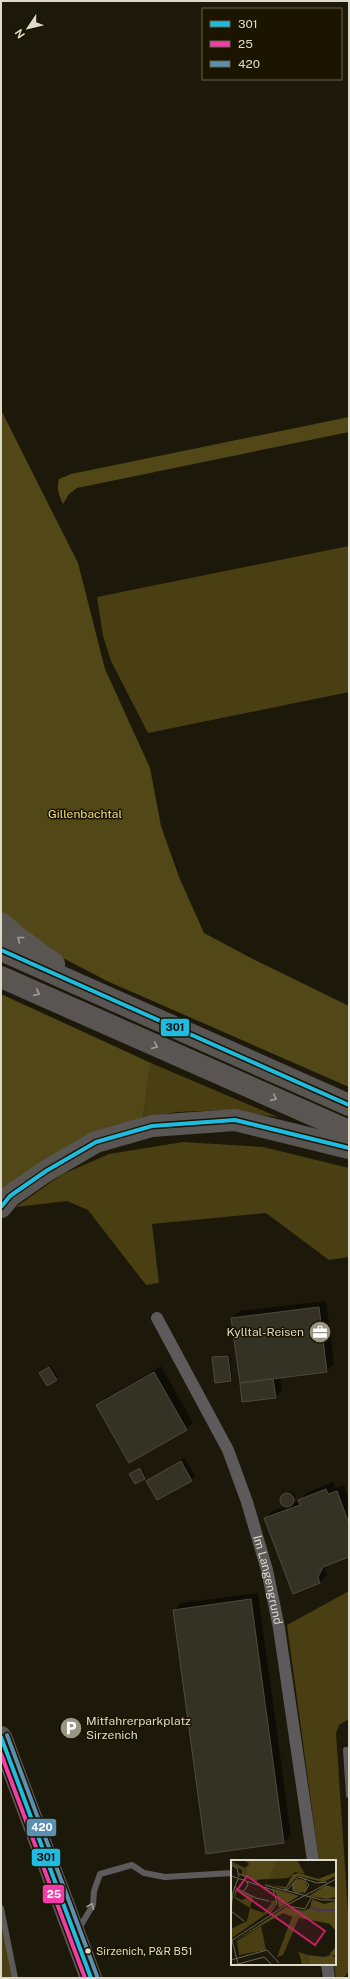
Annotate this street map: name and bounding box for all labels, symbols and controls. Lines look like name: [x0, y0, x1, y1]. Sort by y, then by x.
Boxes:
north arrow: [8, 8, 48, 48]
legend: [202, 8, 342, 80]
text: 301: [238, 17, 258, 31]
text: N: [12, 27, 27, 41]
text: 25: [238, 37, 253, 51]
text: 420: [238, 57, 260, 71]
park label: Gillenbachtal: [48, 807, 122, 821]
one-way arrow: [17, 937, 24, 944]
one-way arrow: [32, 988, 40, 996]
line badge: 301: [160, 1018, 190, 1037]
text: 301: [165, 1021, 185, 1033]
one-way arrow: [151, 1041, 159, 1049]
one-way arrow: [271, 1094, 278, 1102]
office icon: Kylltal-Reisen: [307, 1319, 333, 1345]
place label: Kylltal-Reisen: [227, 1325, 304, 1339]
street label: Im Langengrund: [250, 1534, 285, 1626]
place label: Mitfahrerparkplatz Sirzenich: [86, 1714, 191, 1742]
parking icon: Mitfahrerparkplatz Sirzenich: [58, 1715, 84, 1741]
line badge: 420: [26, 1818, 57, 1837]
text: 420: [31, 1821, 53, 1833]
line badge: 301: [31, 1848, 61, 1867]
text: 301: [36, 1851, 56, 1863]
inset map: [231, 1860, 336, 1965]
line badge: 25: [42, 1884, 65, 1904]
text: 25: [47, 1888, 61, 1900]
one-way arrow: [87, 1903, 95, 1910]
place label: Sirzenich, P&R B51: [96, 1945, 192, 1957]
marker: Sirzenich, P&R B51: [83, 1946, 93, 1956]

